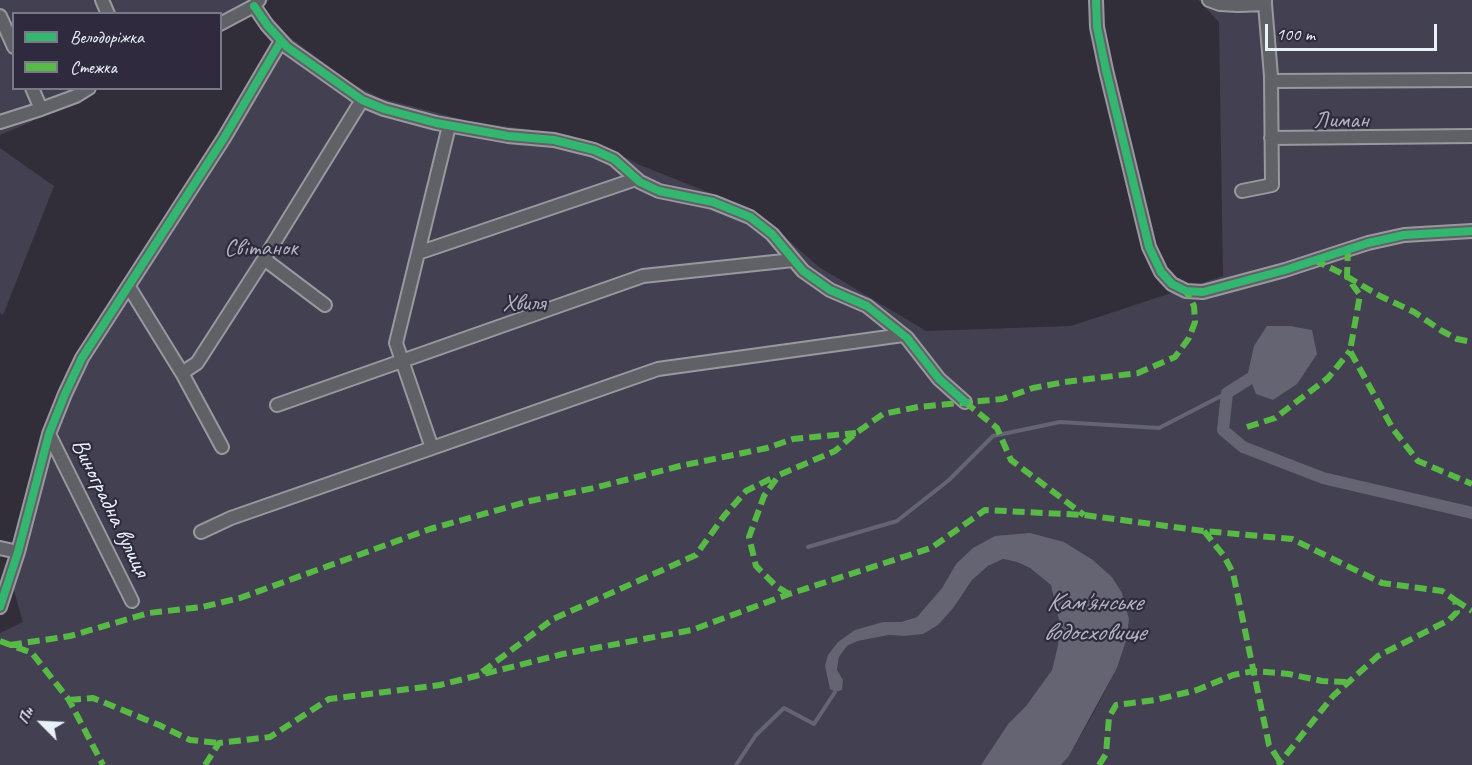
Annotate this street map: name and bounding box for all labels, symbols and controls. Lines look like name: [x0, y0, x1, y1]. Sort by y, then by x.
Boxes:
legend: [12, 12, 222, 90]
scale bar: [1268, 12, 1440, 50]
text: 100 m: [1276, 23, 1315, 45]
text: Велодоріжка: [70, 26, 144, 48]
text: Стежка: [70, 56, 117, 78]
park label: Лиман: [1313, 107, 1369, 135]
park label: Світанок: [224, 235, 298, 263]
park label: Хвиля: [502, 290, 546, 318]
street label: Виноградна вулиця: [64, 434, 156, 582]
water label: Кам'янське водосховище: [1043, 587, 1145, 648]
north arrow: [12, 693, 72, 753]
text: Пн: [13, 704, 38, 727]

